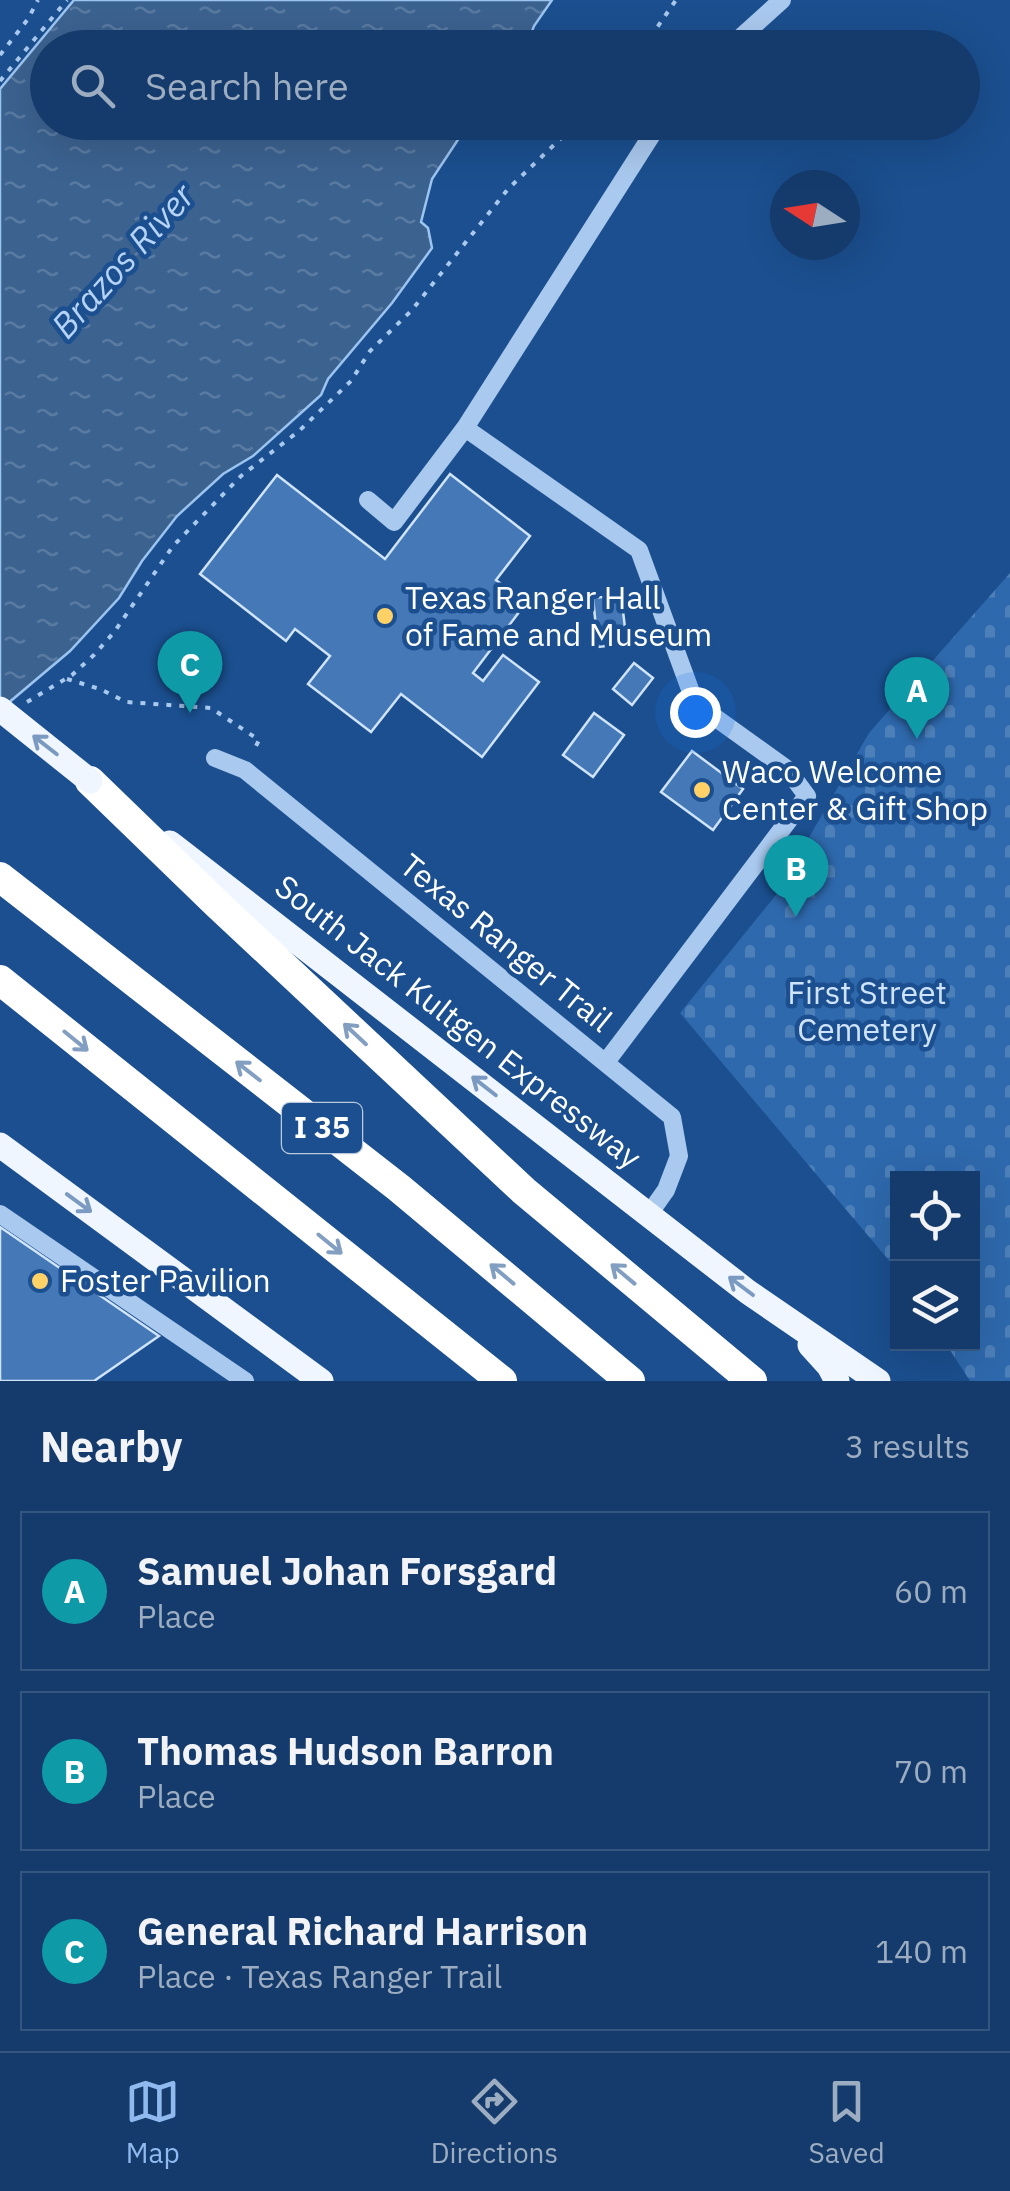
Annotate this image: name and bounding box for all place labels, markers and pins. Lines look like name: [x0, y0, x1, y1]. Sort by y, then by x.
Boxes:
place label: Texas Ranger Hall of Fame and Museum: [405, 576, 712, 655]
marker: Texas Ranger Hall of Fame and Museum: [374, 605, 396, 627]
pin: C: [158, 630, 222, 713]
pin: A: [884, 656, 950, 739]
place label: Waco Welcome Center & Gift Shop: [722, 750, 988, 829]
marker: Waco Welcome Center & Gift Shop: [691, 779, 713, 801]
pin: B: [764, 834, 828, 917]
place label: Foster Pavilion: [60, 1259, 271, 1301]
marker: Foster Pavilion: [29, 1270, 51, 1292]

